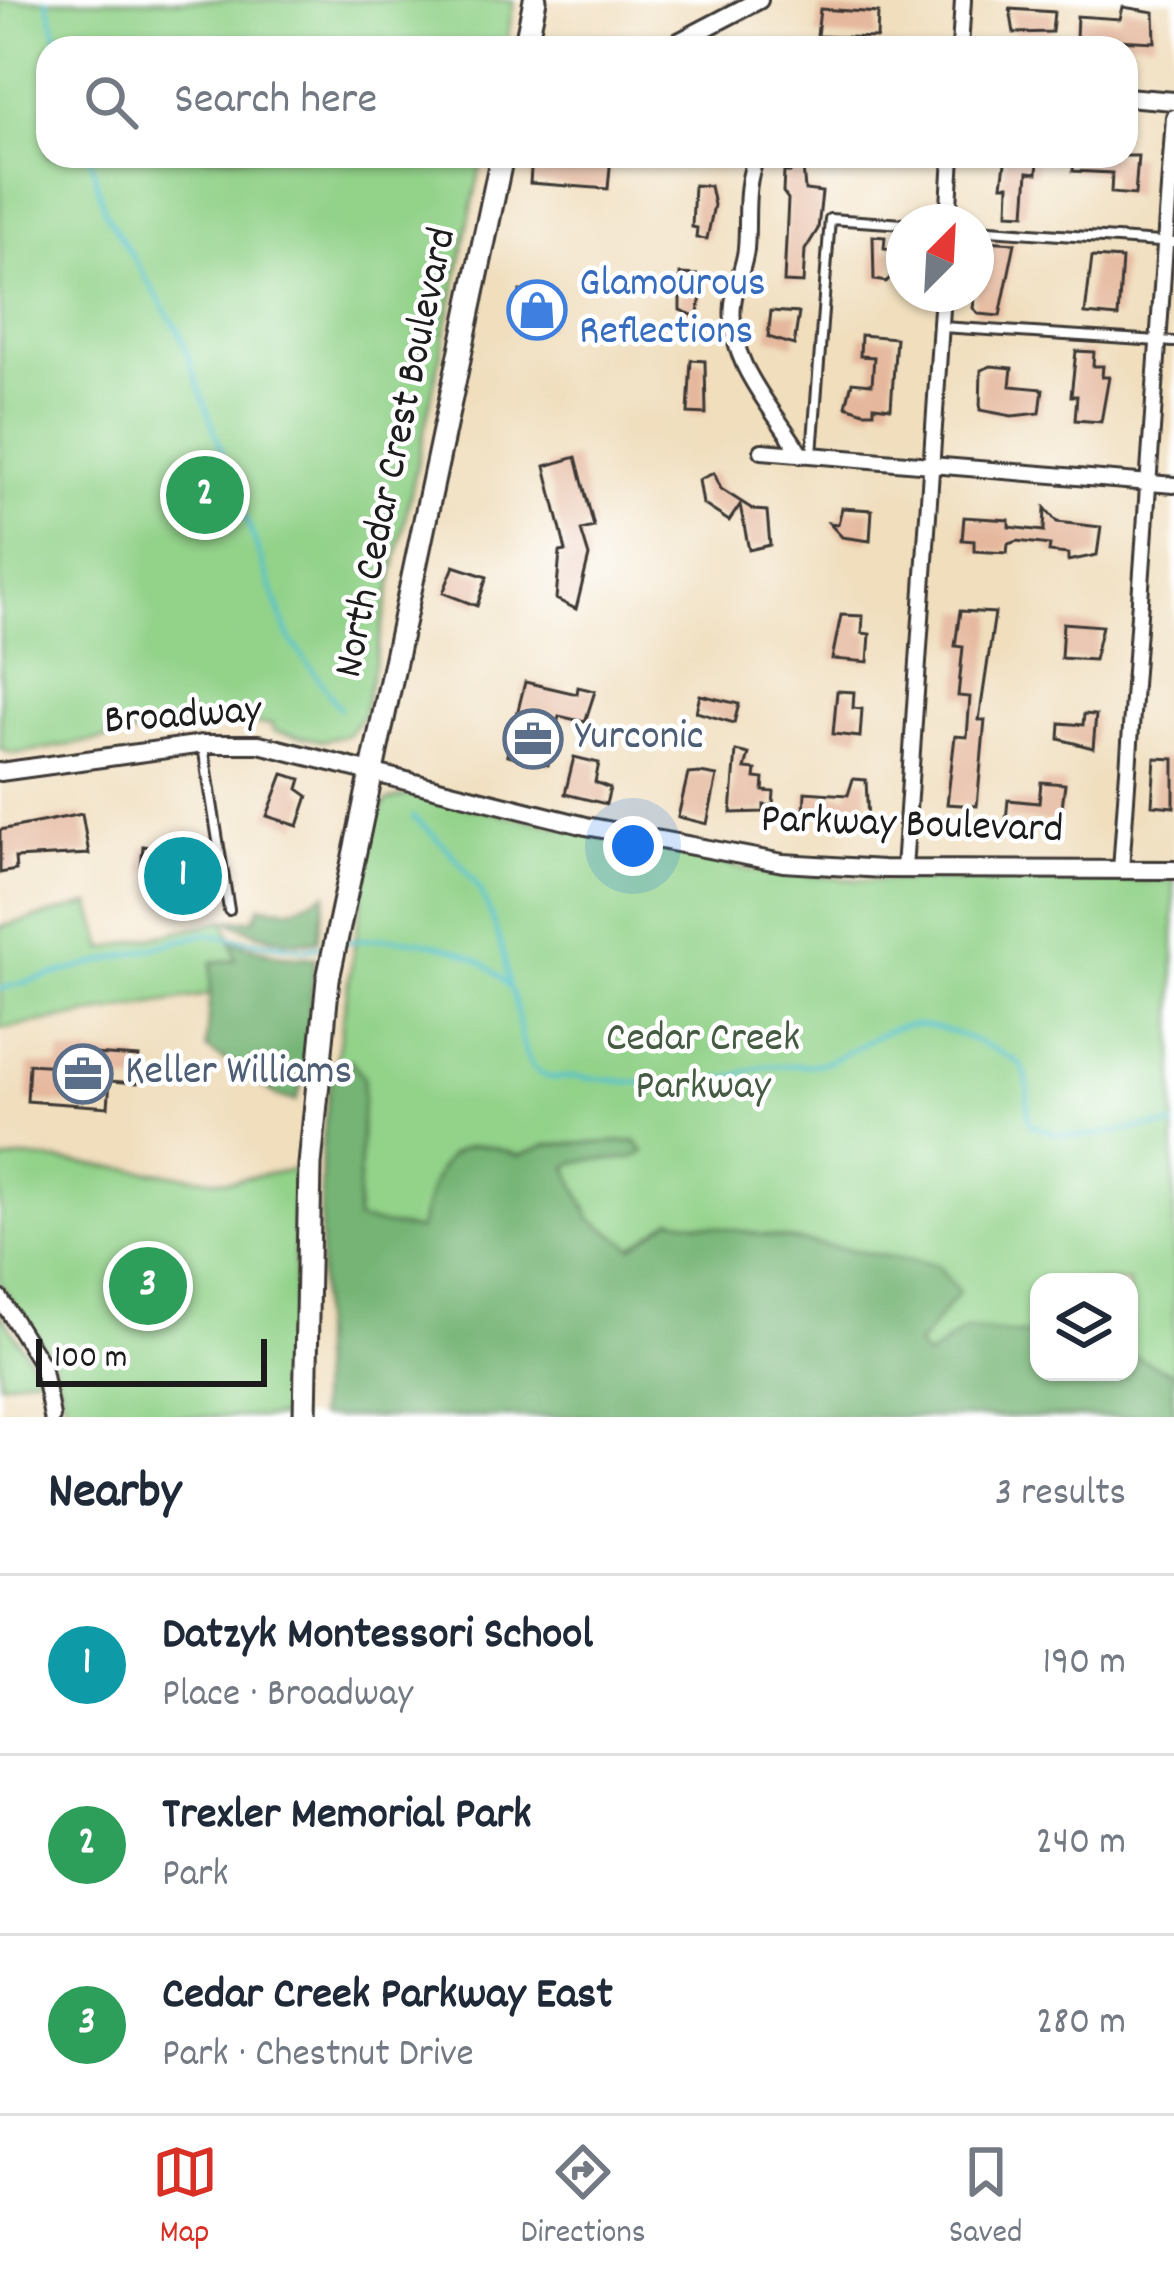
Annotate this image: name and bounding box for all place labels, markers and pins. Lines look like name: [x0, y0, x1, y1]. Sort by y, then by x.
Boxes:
place label: Glamourous Reflections: [579, 256, 766, 364]
shop icon: Glamourous Reflections: [506, 279, 568, 341]
pin: 2: [166, 450, 244, 540]
office icon: Yurconic: [502, 708, 564, 770]
place label: Yurconic: [575, 709, 704, 769]
pin: 1: [144, 831, 222, 921]
office icon: Keller Williams: [52, 1043, 114, 1105]
place label: Keller Williams: [125, 1044, 352, 1104]
pin: 3: [109, 1241, 187, 1331]

